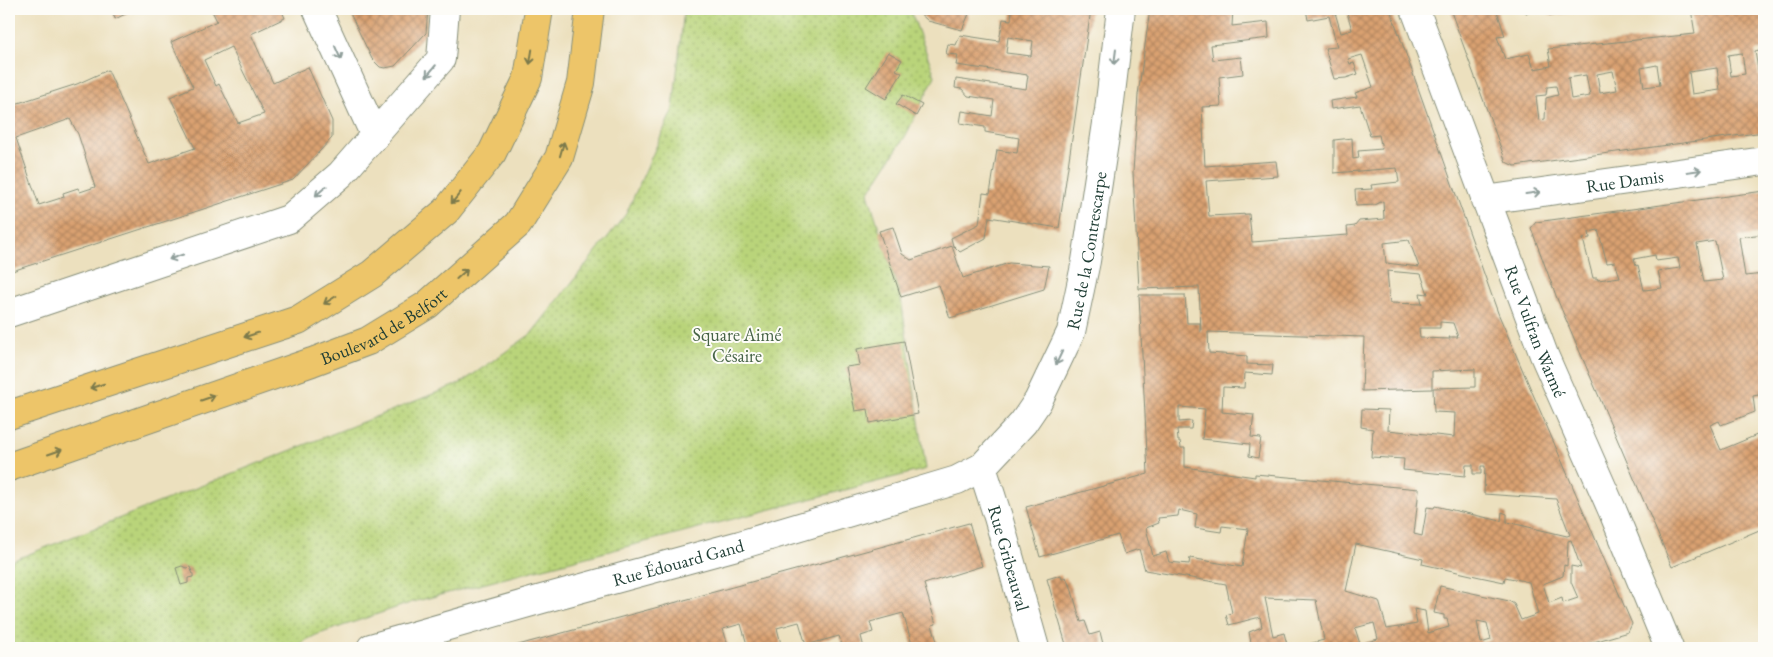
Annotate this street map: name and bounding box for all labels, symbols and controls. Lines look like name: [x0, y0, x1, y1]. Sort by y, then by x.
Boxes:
one-way arrow: [333, 45, 343, 60]
one-way arrow: [526, 48, 536, 64]
one-way arrow: [1110, 49, 1120, 65]
one-way arrow: [425, 64, 436, 77]
one-way arrow: [557, 142, 567, 158]
street label: Rue Damis: [1584, 164, 1665, 197]
one-way arrow: [1686, 165, 1702, 175]
street label: Rue de la Contrescarpe: [1060, 170, 1111, 332]
one-way arrow: [315, 185, 328, 197]
one-way arrow: [1525, 188, 1541, 198]
one-way arrow: [451, 192, 462, 205]
one-way arrow: [168, 253, 184, 262]
street label: Rue Vulfran Warmé: [1500, 262, 1573, 401]
one-way arrow: [455, 269, 468, 280]
street label: Boulevard de Belfort: [317, 281, 451, 369]
one-way arrow: [324, 295, 338, 305]
park label: Square Aimé Césaire: [693, 323, 781, 367]
one-way arrow: [244, 331, 260, 341]
one-way arrow: [1053, 350, 1063, 365]
one-way arrow: [90, 382, 105, 391]
one-way arrow: [200, 393, 216, 402]
one-way arrow: [47, 446, 63, 456]
street label: Rue Gribeauval: [983, 502, 1035, 613]
street label: Rue Édouard Gand: [610, 533, 747, 591]

